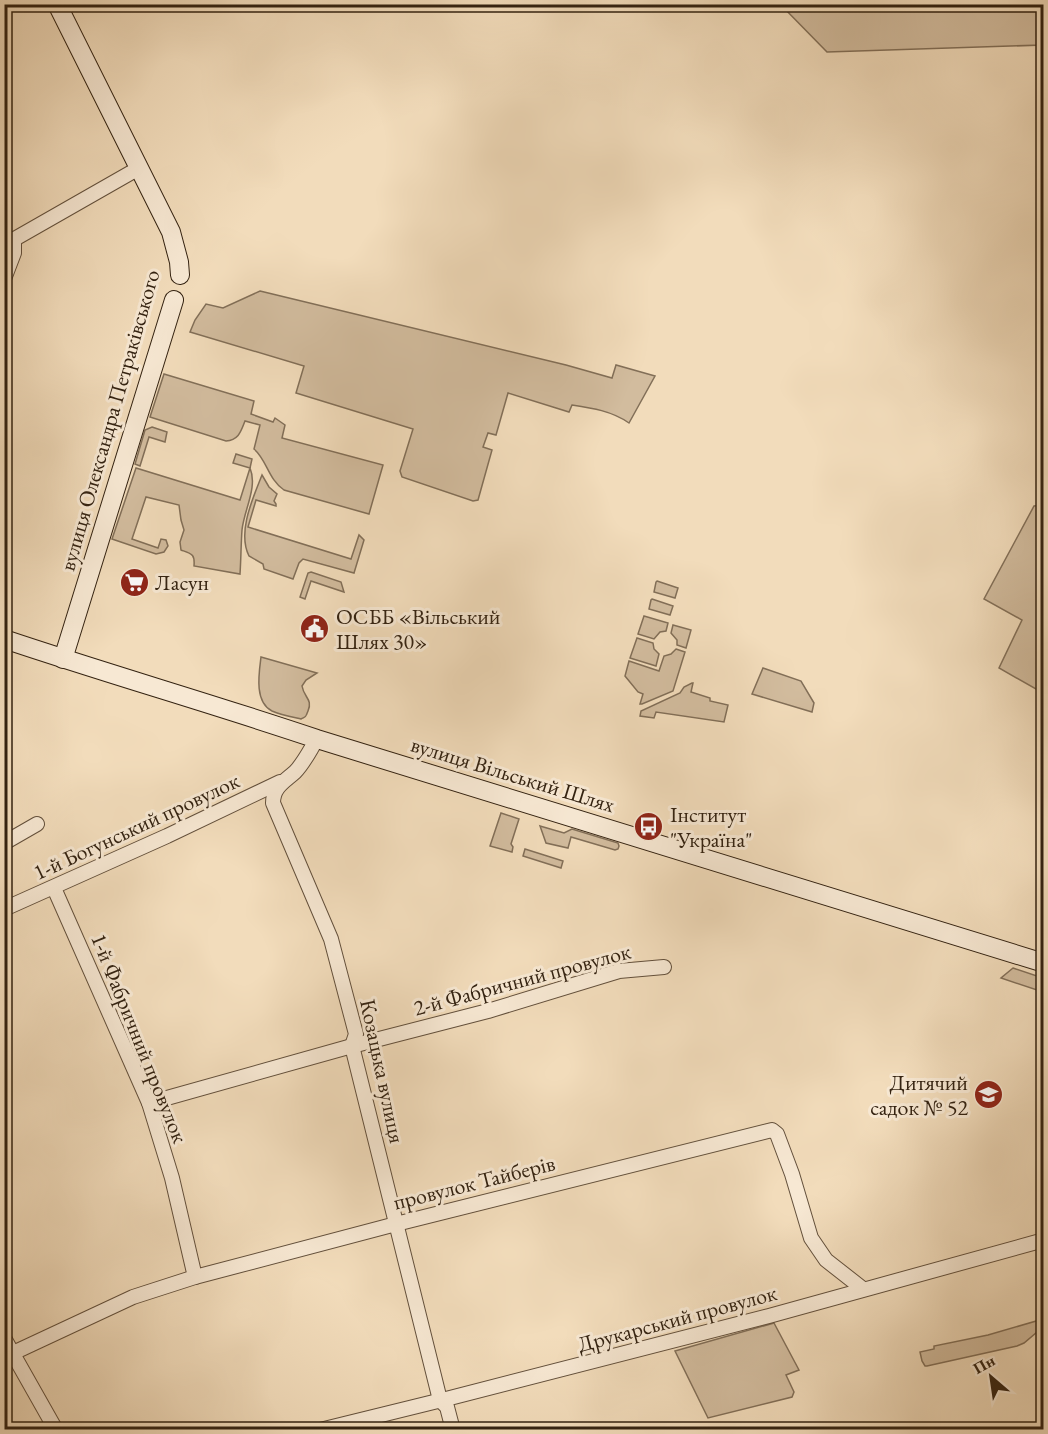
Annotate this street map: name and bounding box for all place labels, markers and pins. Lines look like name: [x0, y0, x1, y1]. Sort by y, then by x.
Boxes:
supermarket icon: Ласун: [118, 566, 150, 598]
place label: Ласун: [155, 568, 209, 597]
place label: ОСББ «Вільський Шлях 30»: [336, 602, 501, 656]
public building icon: ОСББ «Вільський Шлях 30»: [299, 613, 331, 645]
place label: Інститут "Україна": [670, 800, 752, 854]
bus stop icon: Інститут "Україна": [633, 811, 665, 843]
place label: Дитячий садок № 52: [870, 1068, 968, 1122]
school or university icon: Дитячий садок № 52: [973, 1079, 1005, 1111]

